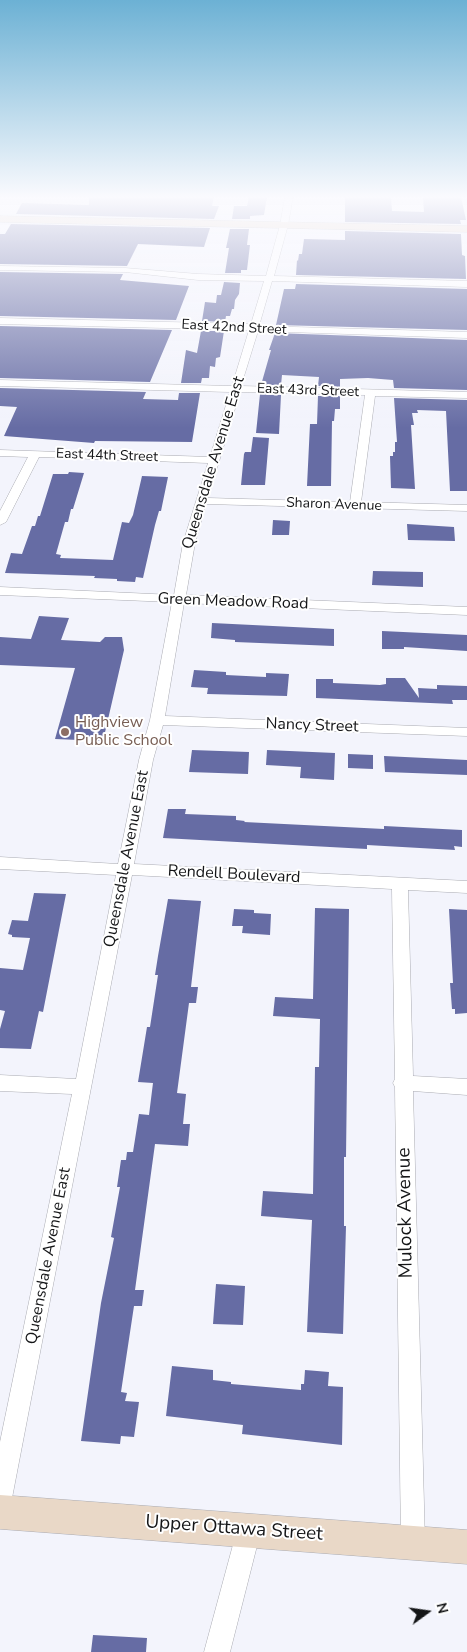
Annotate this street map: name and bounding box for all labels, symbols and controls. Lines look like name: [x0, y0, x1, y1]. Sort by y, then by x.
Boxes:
street label: East 42nd Street: [181, 317, 287, 339]
street label: Queensdale Avenue East: [179, 374, 249, 552]
street label: East 43rd Street: [257, 381, 359, 401]
street label: East 44th Street: [56, 446, 158, 466]
street label: Sharon Avenue: [286, 495, 382, 515]
street label: Green Meadow Road: [157, 590, 309, 614]
place label: Highview Public School: [75, 713, 172, 751]
street label: Nancy Street: [265, 715, 359, 737]
marker: Highview Public School: [59, 726, 71, 738]
street label: Queensdale Avenue East: [100, 769, 154, 949]
street label: Rendell Boulevard: [167, 862, 301, 888]
street label: Mulock Avenue: [393, 1147, 419, 1279]
street label: Queensdale Avenue East: [22, 1166, 76, 1346]
street label: Upper Ottawa Street: [144, 1511, 324, 1547]
north arrow: [402, 1587, 452, 1637]
text: N: [432, 1601, 453, 1616]

